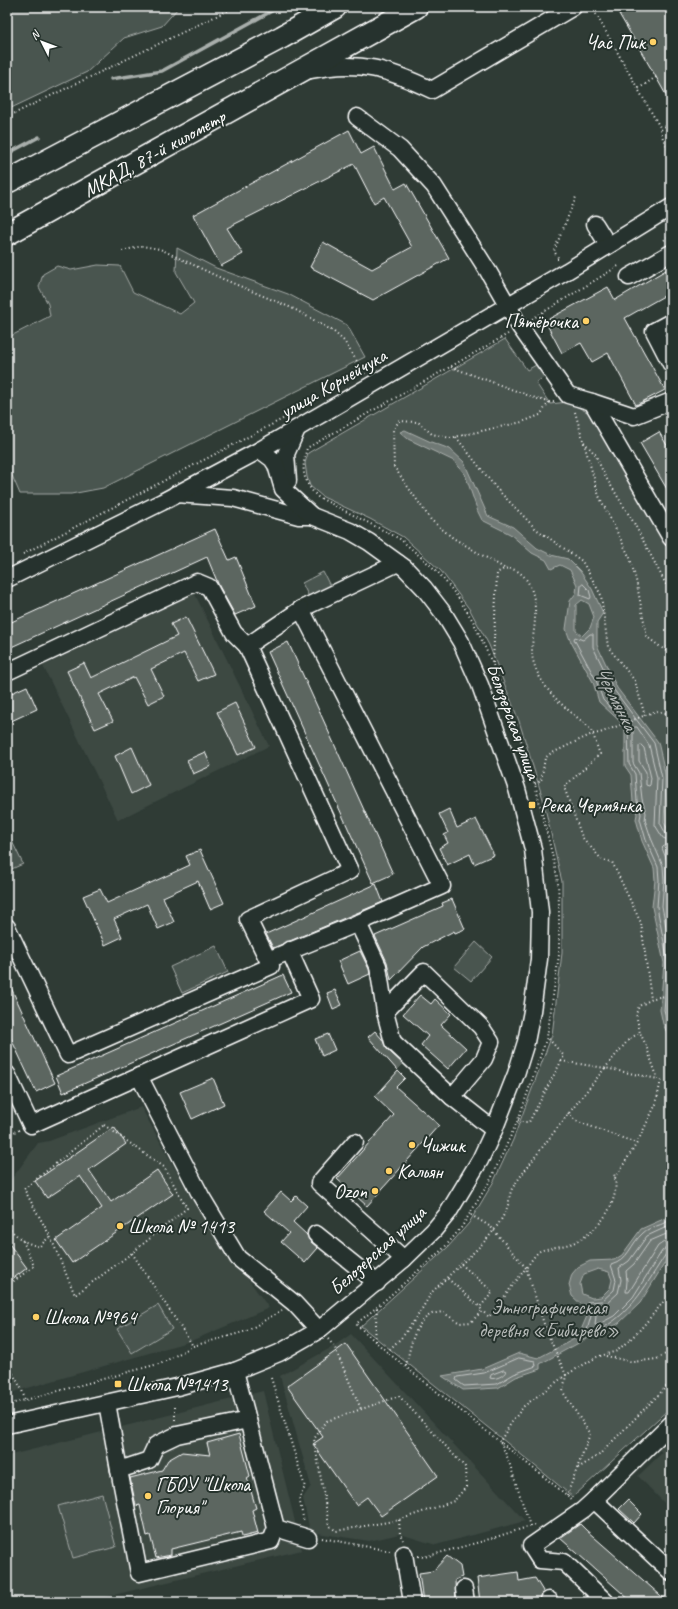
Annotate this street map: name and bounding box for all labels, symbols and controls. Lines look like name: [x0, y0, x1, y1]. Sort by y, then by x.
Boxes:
north arrow: [22, 22, 62, 62]
text: N: [27, 26, 44, 43]
place label: Час Пик: [586, 30, 647, 55]
marker: Час Пик: [648, 37, 658, 47]
street label: МКАД, 87-й километр: [79, 103, 231, 203]
place label: Пятёрочка: [505, 309, 580, 334]
marker: Пятёрочка: [581, 316, 591, 326]
street label: улица Корнейчука: [275, 342, 393, 424]
street label: Белозерская улица: [481, 660, 547, 785]
water label: Чермянка: [589, 661, 644, 737]
place label: Река Чермянка: [540, 793, 643, 818]
marker: Река Чермянка: [527, 800, 537, 810]
place label: Чижик: [420, 1133, 466, 1158]
marker: Чижик: [407, 1140, 417, 1150]
place label: Кальян: [397, 1159, 444, 1184]
marker: Кальян: [384, 1166, 394, 1176]
place label: Ozon: [334, 1179, 368, 1204]
marker: Ozon: [370, 1186, 380, 1196]
street label: Белозерская улица: [324, 1199, 432, 1300]
place label: Школа № 1413: [128, 1214, 236, 1239]
marker: Школа № 1413: [115, 1221, 125, 1231]
park label: Этнографическая деревня «Бибирево»: [479, 1295, 619, 1343]
place label: Школа №964: [44, 1305, 138, 1330]
marker: Школа №964: [31, 1312, 41, 1322]
place label: Школа №1413: [126, 1372, 229, 1397]
marker: Школа №1413: [113, 1379, 123, 1389]
place label: ГБОУ "Школа Глория": [156, 1472, 252, 1520]
marker: ГБОУ "Школа Глория": [143, 1491, 153, 1501]

